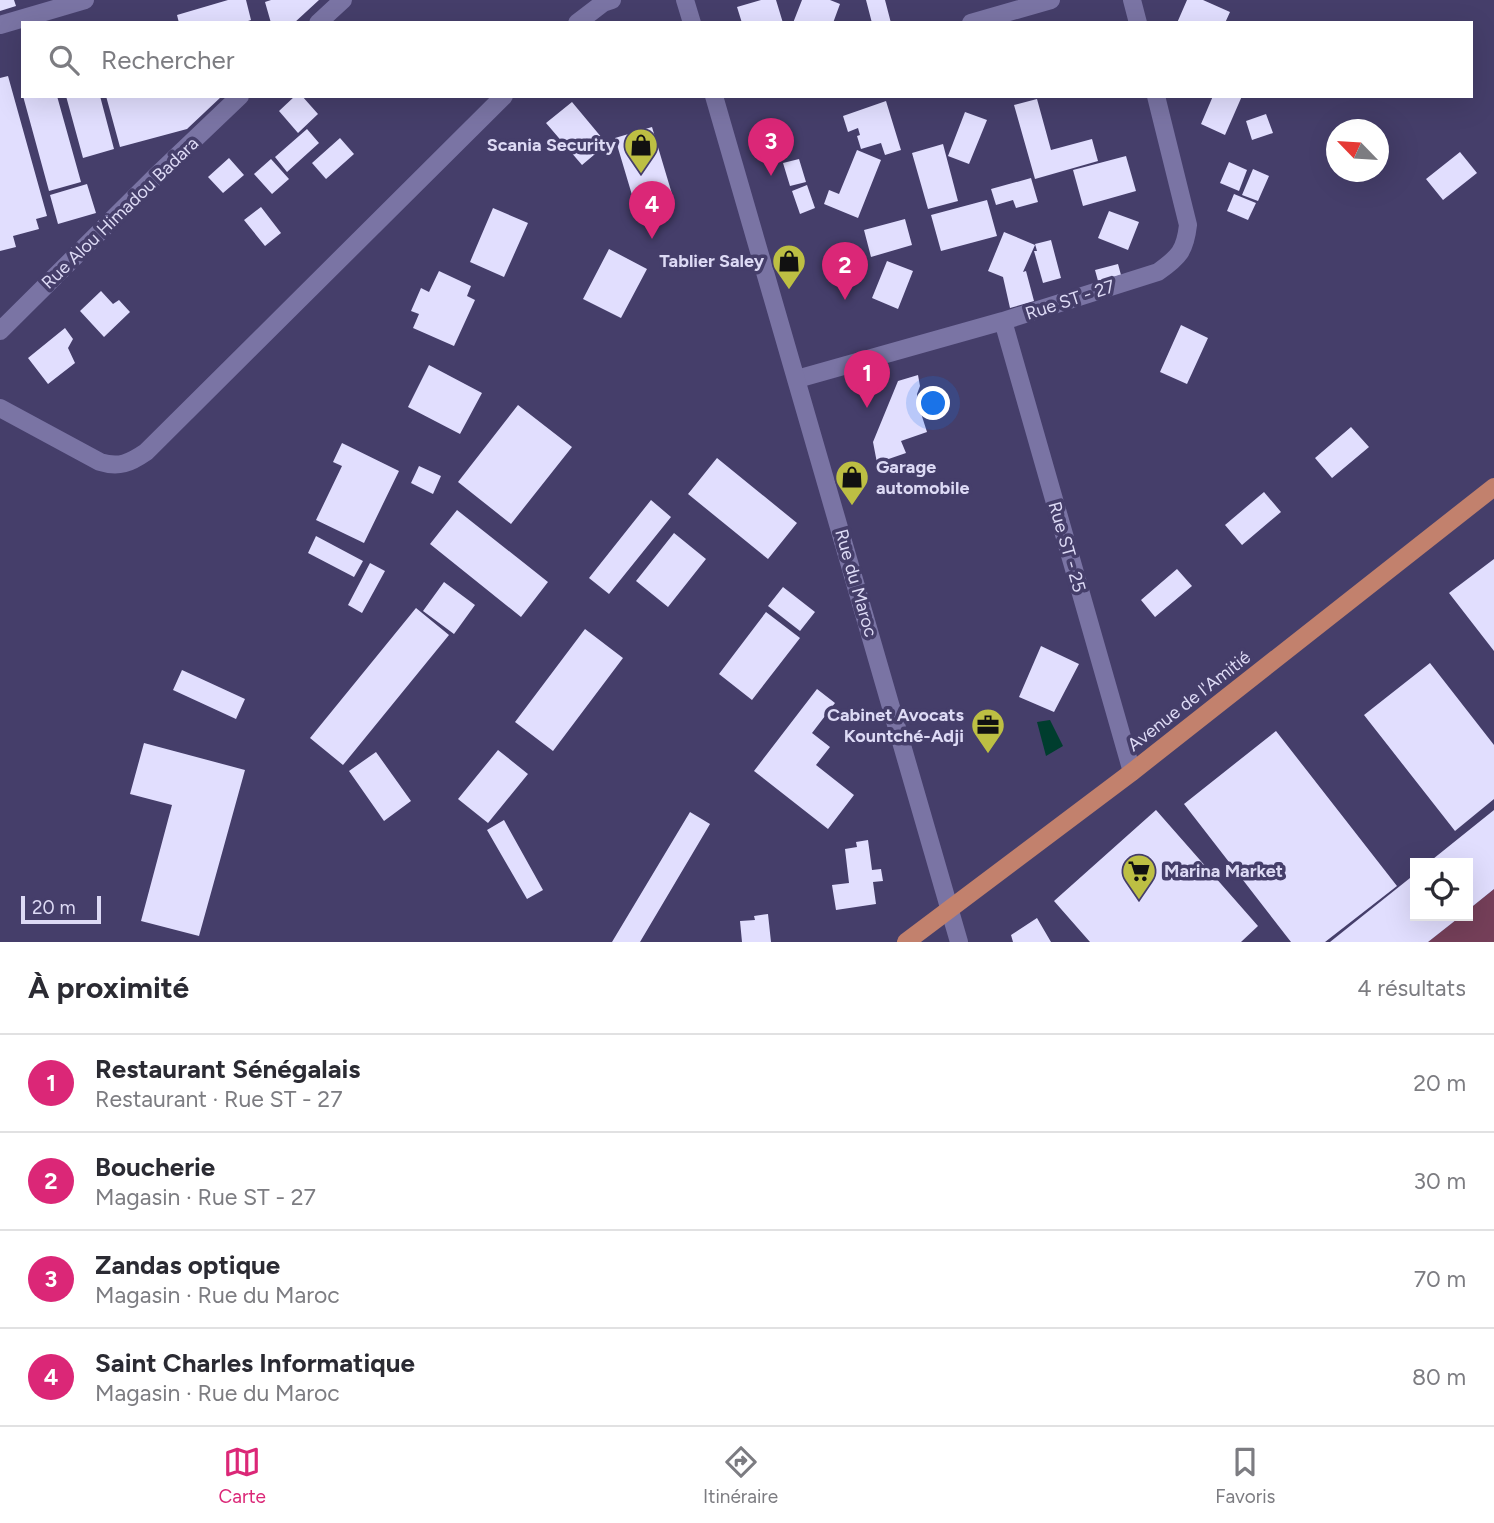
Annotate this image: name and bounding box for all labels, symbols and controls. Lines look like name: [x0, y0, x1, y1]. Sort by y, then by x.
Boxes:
search box: [21, 21, 1473, 98]
icon: search: [45, 41, 83, 79]
text: Rechercher: [101, 44, 235, 76]
pin: 3: [748, 118, 794, 176]
north arrow: [1326, 119, 1389, 182]
shop icon: Scania Security: [622, 126, 660, 175]
street label: Rue Alou Himadou Badara: [37, 132, 203, 294]
place label: Scania Security: [487, 134, 617, 156]
pin: 4: [629, 181, 675, 239]
shop icon: Tablier Saley: [770, 242, 808, 291]
pin: 2: [822, 242, 868, 300]
place label: Tablier Saley: [659, 250, 765, 272]
street label: Rue ST - 27: [1023, 275, 1118, 325]
pin: 1: [844, 350, 890, 408]
your location: [916, 386, 950, 420]
place label: Garage automobile: [876, 456, 969, 499]
shop icon: Garage automobile: [833, 458, 871, 507]
street label: Rue ST - 25: [1044, 499, 1090, 595]
street label: Rue du Maroc: [830, 526, 882, 640]
street label: Avenue de l'Amitié: [1123, 646, 1255, 756]
place label: Cabinet Avocats Kountché-Adji: [827, 704, 965, 747]
office icon: Cabinet Avocats Kountché-Adji: [969, 706, 1007, 755]
supermarket icon: Marina Market: [1120, 852, 1158, 901]
map controls: [1410, 858, 1473, 921]
button: locate: [1410, 858, 1473, 921]
place label: Marina Market: [1164, 860, 1283, 882]
scale bar: [21, 893, 102, 925]
text: 20 m: [32, 896, 76, 919]
text: À proximité: [28, 969, 189, 1006]
text: 4 résultats: [1357, 974, 1466, 1002]
text: Restaurant Sénégalais: [95, 1053, 360, 1085]
text: 1: [46, 1069, 56, 1097]
text: 20 m: [1413, 1069, 1466, 1097]
text: Restaurant · Rue ST - 27: [95, 1085, 343, 1113]
text: Boucherie: [95, 1151, 215, 1183]
text: 2: [44, 1167, 58, 1195]
text: 30 m: [1413, 1167, 1466, 1195]
text: Magasin · Rue ST - 27: [95, 1183, 316, 1211]
text: Zandas optique: [95, 1249, 280, 1281]
text: 3: [45, 1265, 57, 1293]
text: 70 m: [1414, 1265, 1466, 1293]
text: Magasin · Rue du Maroc: [95, 1281, 340, 1309]
text: Saint Charles Informatique: [95, 1347, 415, 1379]
text: 4: [44, 1363, 58, 1391]
text: 80 m: [1412, 1363, 1466, 1391]
text: Magasin · Rue du Maroc: [95, 1379, 340, 1407]
tab: Carte: [219, 1443, 266, 1508]
tab: Itinéraire: [703, 1443, 778, 1508]
tab: Favoris: [1215, 1443, 1275, 1508]

